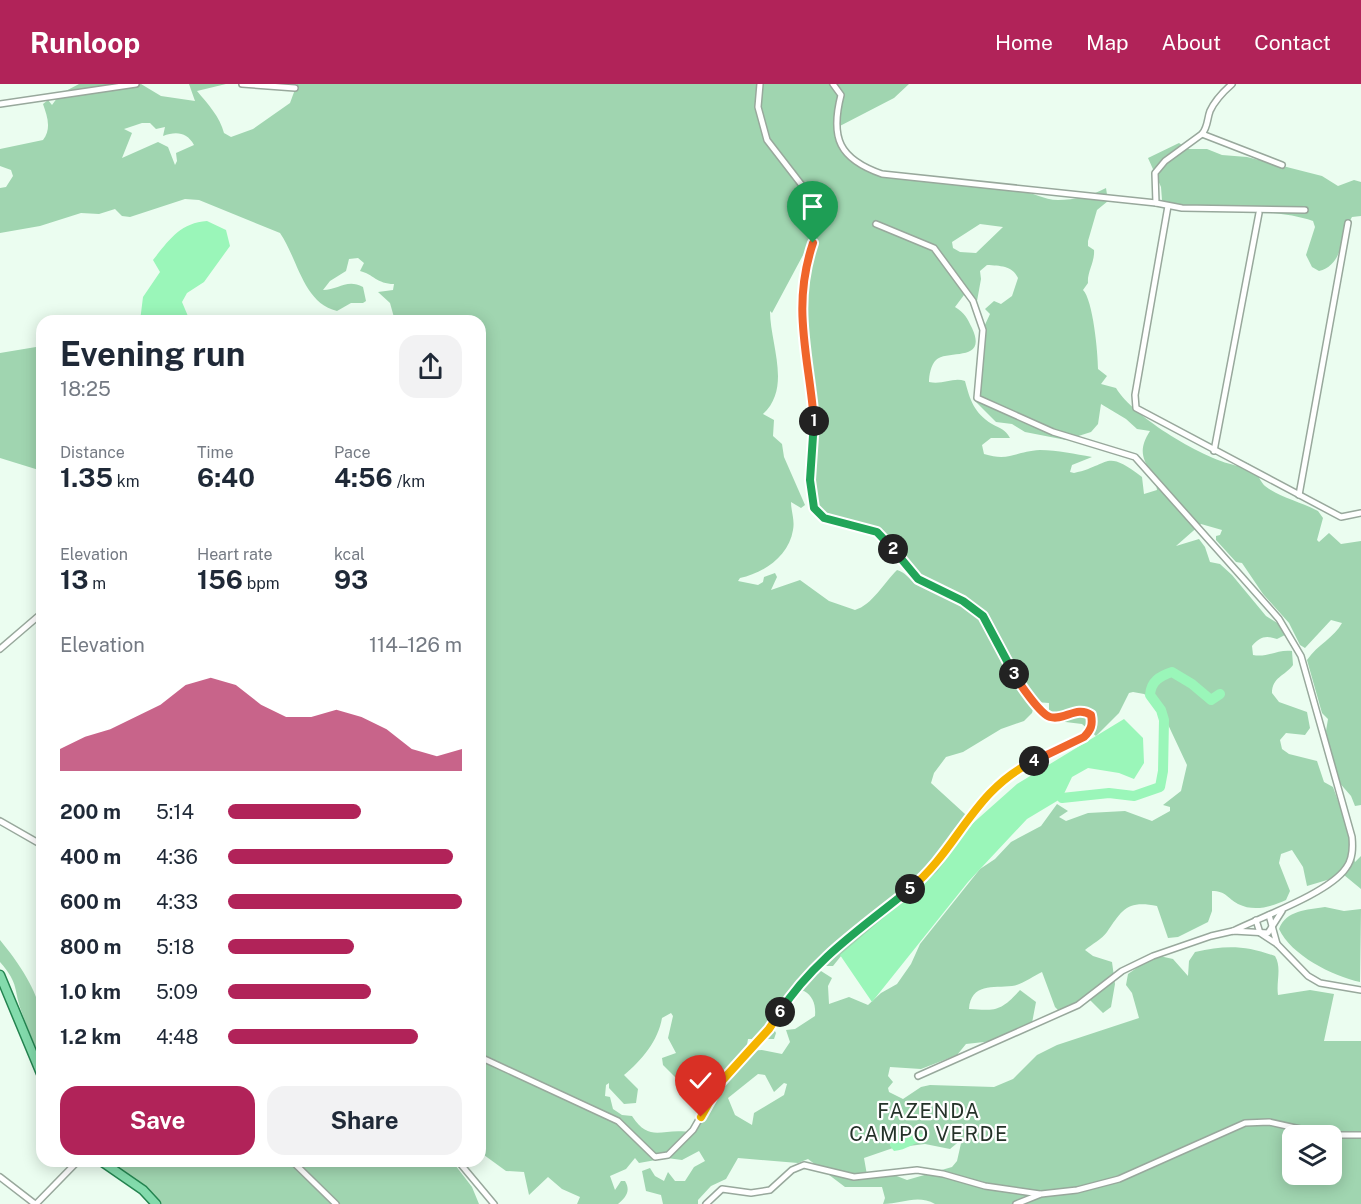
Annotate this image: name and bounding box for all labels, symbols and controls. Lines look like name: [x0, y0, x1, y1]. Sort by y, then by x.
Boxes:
text: Runloop: [30, 26, 140, 59]
text: Home: [995, 30, 1053, 55]
text: Map: [1086, 30, 1129, 55]
text: About: [1162, 30, 1221, 55]
text: Contact: [1254, 30, 1331, 55]
pin: [787, 181, 838, 243]
icon: arrive: [796, 190, 829, 223]
text: Evening run: [60, 335, 245, 373]
button: share: [399, 335, 462, 398]
text: 18:25: [60, 377, 111, 401]
pin: 1: [799, 406, 829, 436]
text: 1: [811, 411, 817, 430]
text: Distance: [60, 443, 125, 462]
text: Time: [197, 443, 233, 462]
text: Pace: [334, 443, 371, 462]
text: 1.35: [60, 462, 113, 493]
text: 6:40: [197, 462, 255, 493]
text: 4:56: [334, 462, 393, 493]
text: km: [113, 472, 140, 491]
text: /km: [393, 472, 425, 491]
pin: 2: [878, 534, 908, 564]
text: 2: [888, 539, 898, 558]
text: Elevation: [60, 545, 128, 564]
text: Heart rate: [197, 545, 273, 564]
text: kcal: [334, 545, 365, 564]
text: 13: [60, 564, 88, 595]
text: 156: [197, 564, 243, 595]
text: 93: [334, 564, 368, 595]
text: m: [88, 574, 106, 593]
text: bpm: [243, 574, 280, 593]
text: Elevation: [60, 633, 145, 657]
text: 114–126 m: [369, 633, 462, 657]
pin: 3: [999, 659, 1029, 689]
text: 3: [1009, 664, 1019, 683]
pin: 4: [1019, 746, 1049, 776]
text: 4: [1029, 751, 1039, 770]
text: 200 m: [60, 800, 121, 824]
text: 5:14: [156, 800, 194, 824]
text: 400 m: [60, 845, 121, 869]
text: 4:36: [156, 845, 198, 869]
pin: 5: [895, 874, 925, 904]
text: 5: [905, 879, 915, 898]
text: 600 m: [60, 890, 121, 914]
text: 4:33: [156, 890, 198, 914]
text: 800 m: [60, 935, 122, 959]
text: 5:18: [156, 935, 194, 959]
text: 1.0 km: [60, 980, 121, 1004]
text: 5:09: [156, 980, 198, 1004]
pin: 6: [765, 997, 795, 1027]
text: 6: [775, 1002, 785, 1021]
text: 1.2 km: [60, 1025, 121, 1049]
text: 4:48: [156, 1025, 198, 1049]
pin: [675, 1055, 726, 1117]
icon: check: [684, 1064, 717, 1097]
button: Save: [60, 1086, 255, 1155]
button: Share: [267, 1086, 462, 1155]
district label: FAZENDA CAMPO VERDE: [849, 1099, 1009, 1146]
map controls: [1282, 1125, 1342, 1185]
button: layers: [1282, 1125, 1342, 1185]

